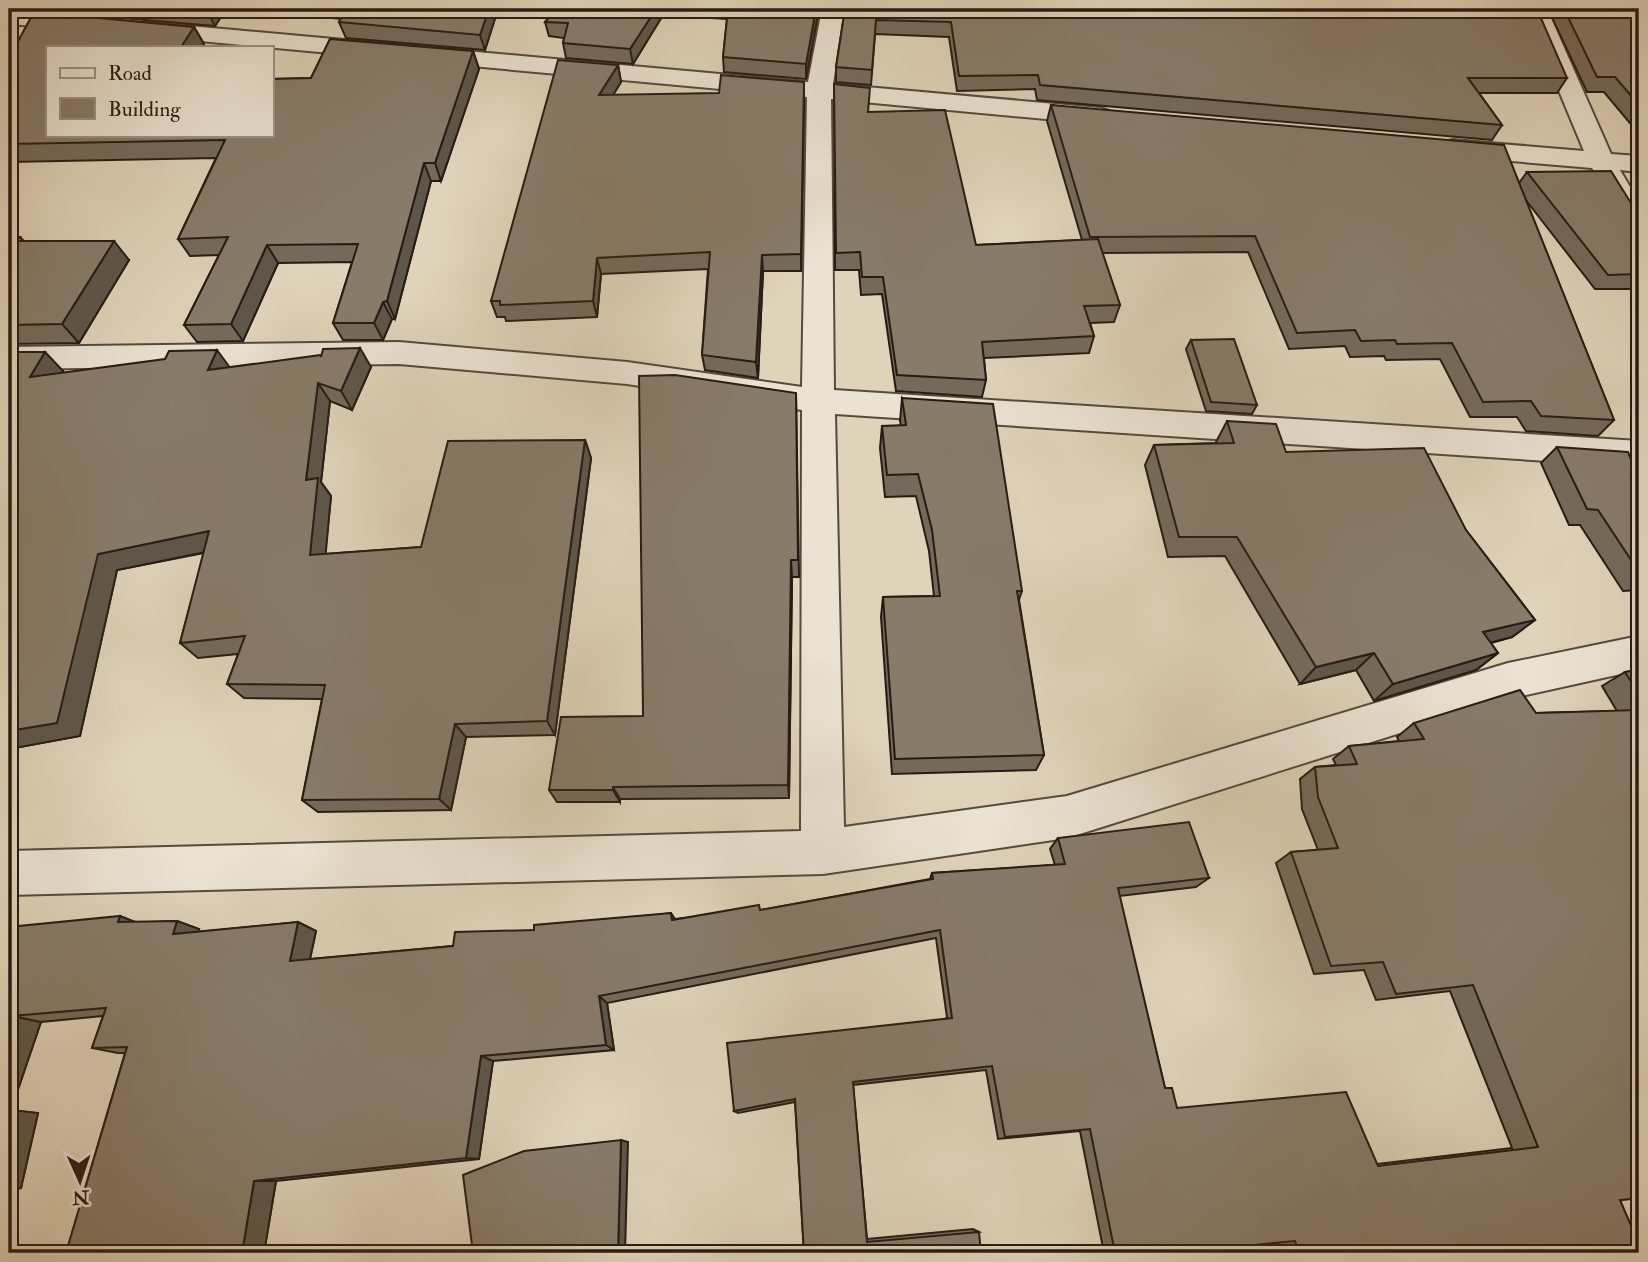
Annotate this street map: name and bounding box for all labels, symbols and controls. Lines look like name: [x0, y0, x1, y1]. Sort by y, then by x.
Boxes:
legend: [46, 46, 273, 136]
text: Road: [108, 60, 153, 87]
text: Building: [108, 96, 181, 123]
north arrow: [46, 1146, 116, 1216]
text: N: [71, 1184, 91, 1209]

